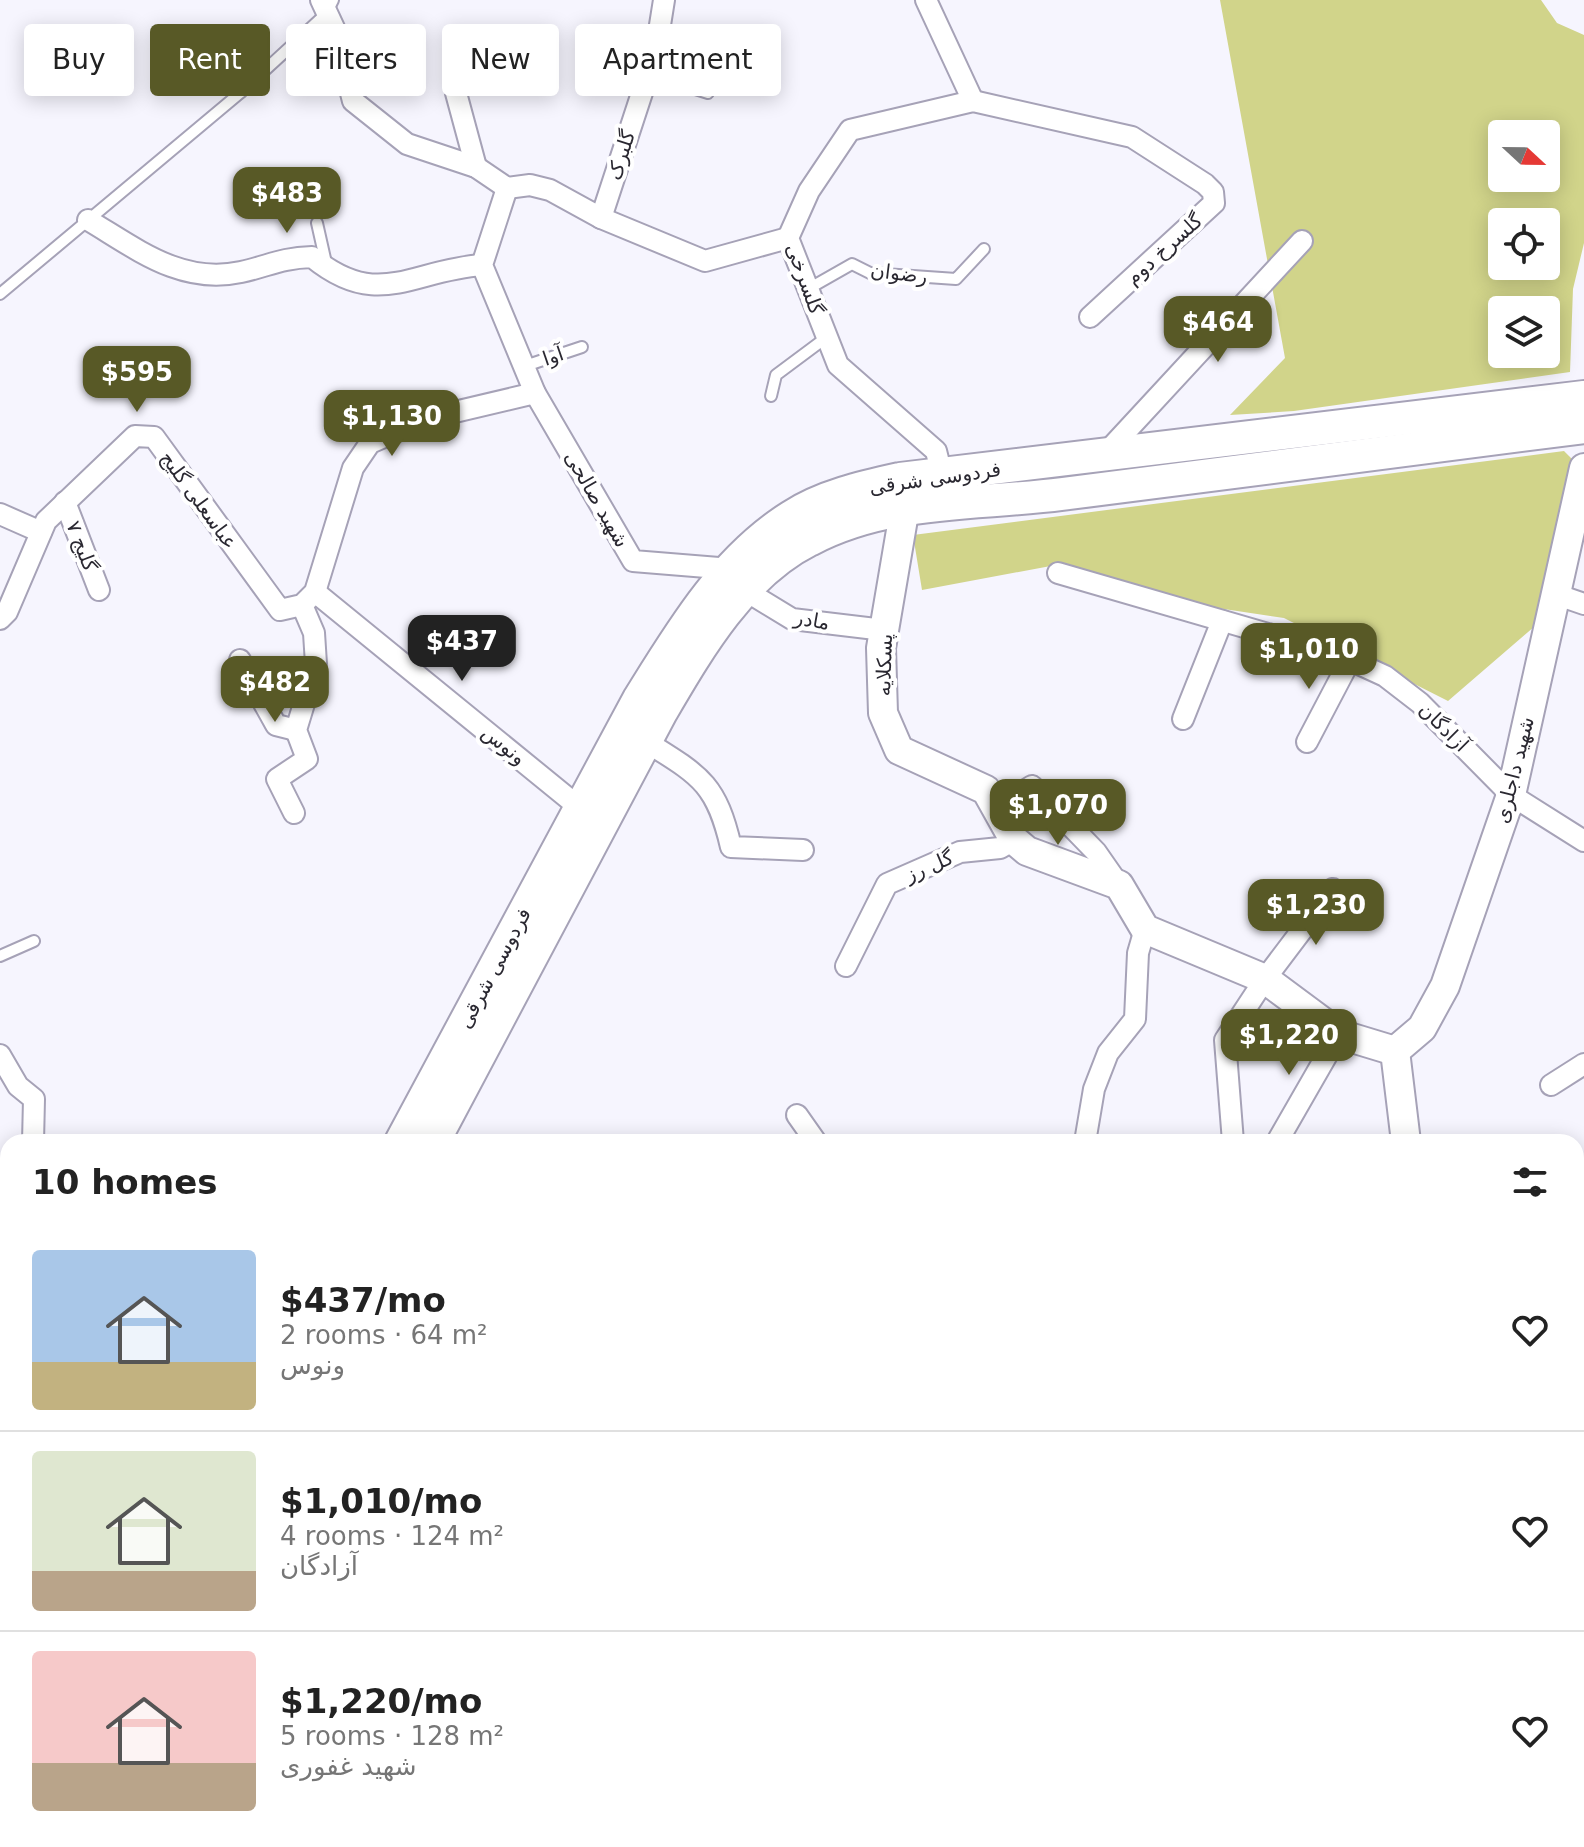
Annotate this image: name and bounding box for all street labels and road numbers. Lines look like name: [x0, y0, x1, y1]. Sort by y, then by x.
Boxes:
street label: گلبرک: [602, 127, 640, 183]
street label: گلسرخ دوم: [1121, 208, 1208, 290]
street label: گلسرخی: [781, 240, 829, 318]
street label: رضوان: [869, 258, 929, 288]
street label: آوا: [539, 340, 568, 371]
street label: عباسعلی گلیج: [155, 446, 243, 554]
street label: شهید صالحی: [560, 446, 634, 552]
street label: فردوسی شرقی: [867, 457, 1003, 499]
street label: گلیج ۷: [61, 517, 103, 575]
street label: مادر: [792, 605, 832, 635]
street label: پسکلایه: [871, 633, 898, 697]
street label: آزادگان: [1414, 697, 1475, 758]
street label: شهید داجلری: [1489, 714, 1539, 826]
street label: ونوس: [477, 720, 531, 770]
street label: گل رز: [900, 845, 957, 887]
street label: فردوسی شرقی: [452, 904, 536, 1032]

